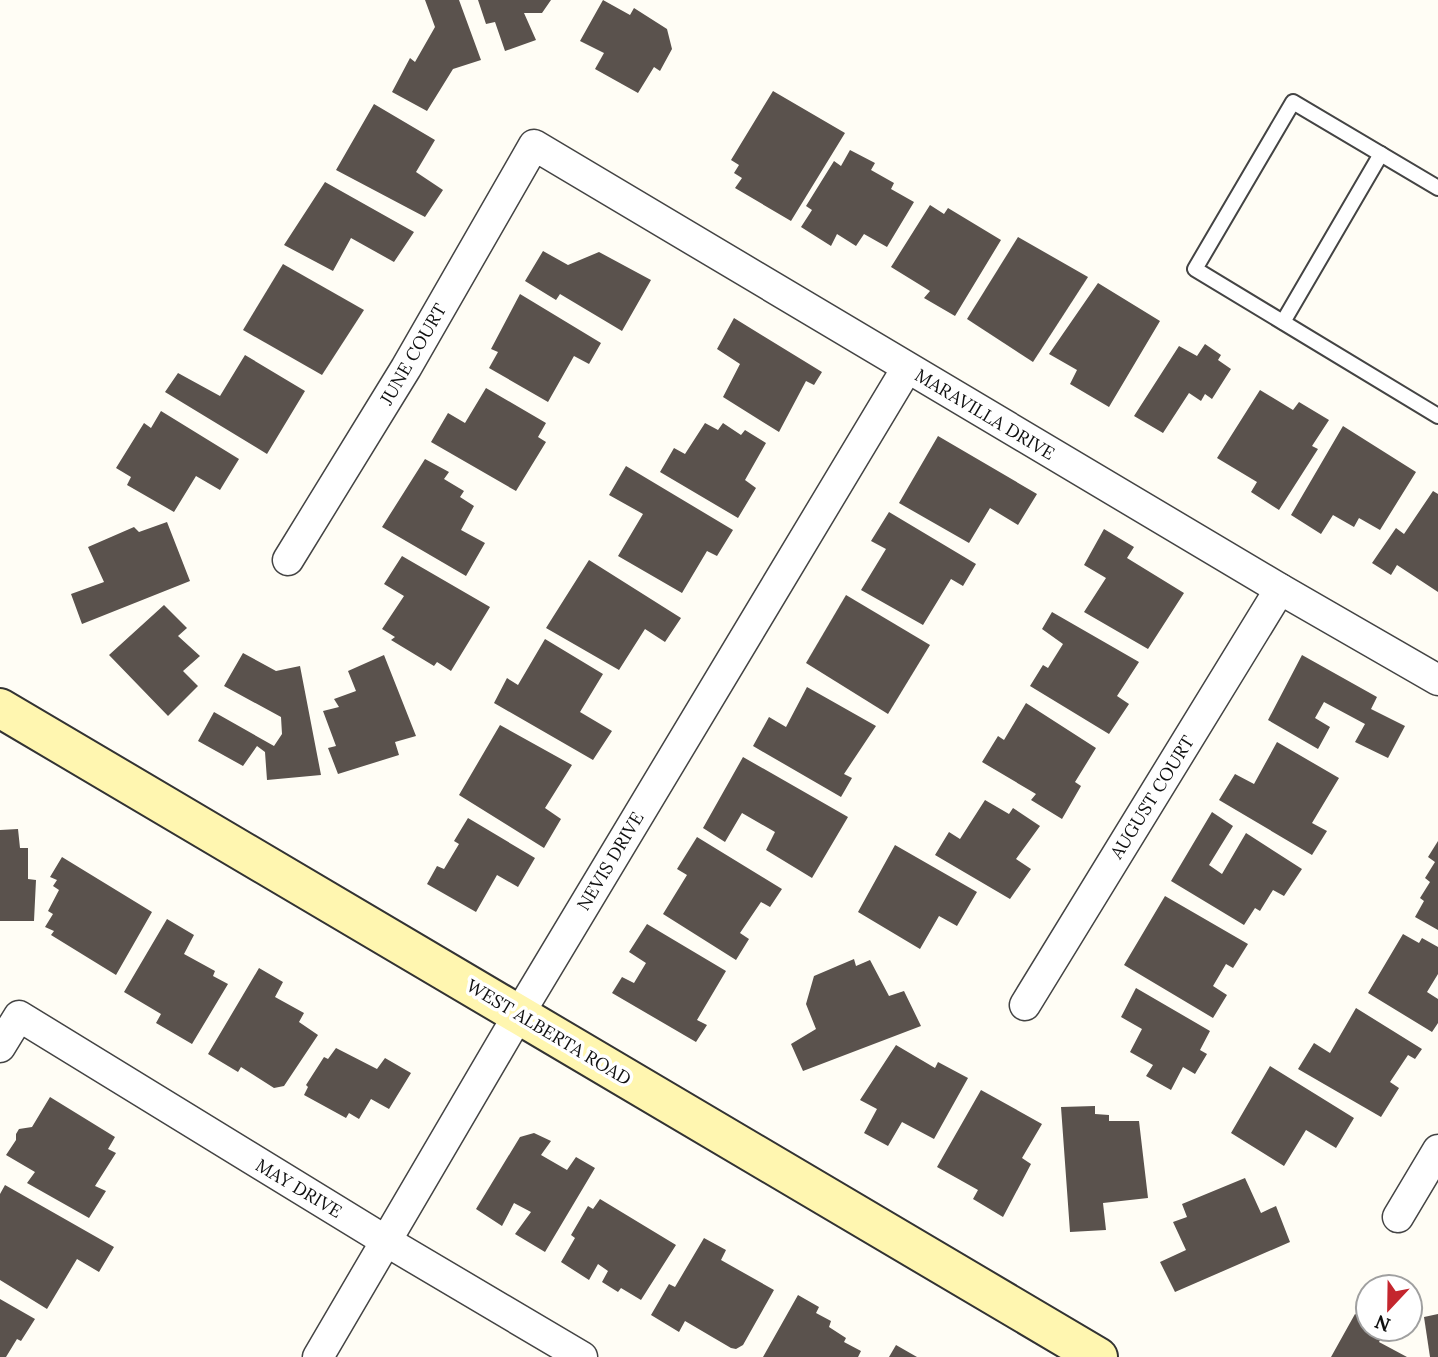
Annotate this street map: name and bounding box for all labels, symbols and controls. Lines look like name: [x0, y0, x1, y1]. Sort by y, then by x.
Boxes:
street label: JUNE COURT: [374, 299, 451, 410]
street label: MARAVILLA DRIVE: [911, 363, 1059, 465]
street label: AUGUST COURT: [1104, 731, 1199, 864]
street label: NEVIS DRIVE: [572, 807, 648, 915]
street label: WEST ALBERTA ROAD: [463, 974, 635, 1090]
street label: MAY DRIVE: [252, 1153, 346, 1223]
north arrow: [1354, 1273, 1424, 1343]
text: N: [1371, 1310, 1394, 1338]

